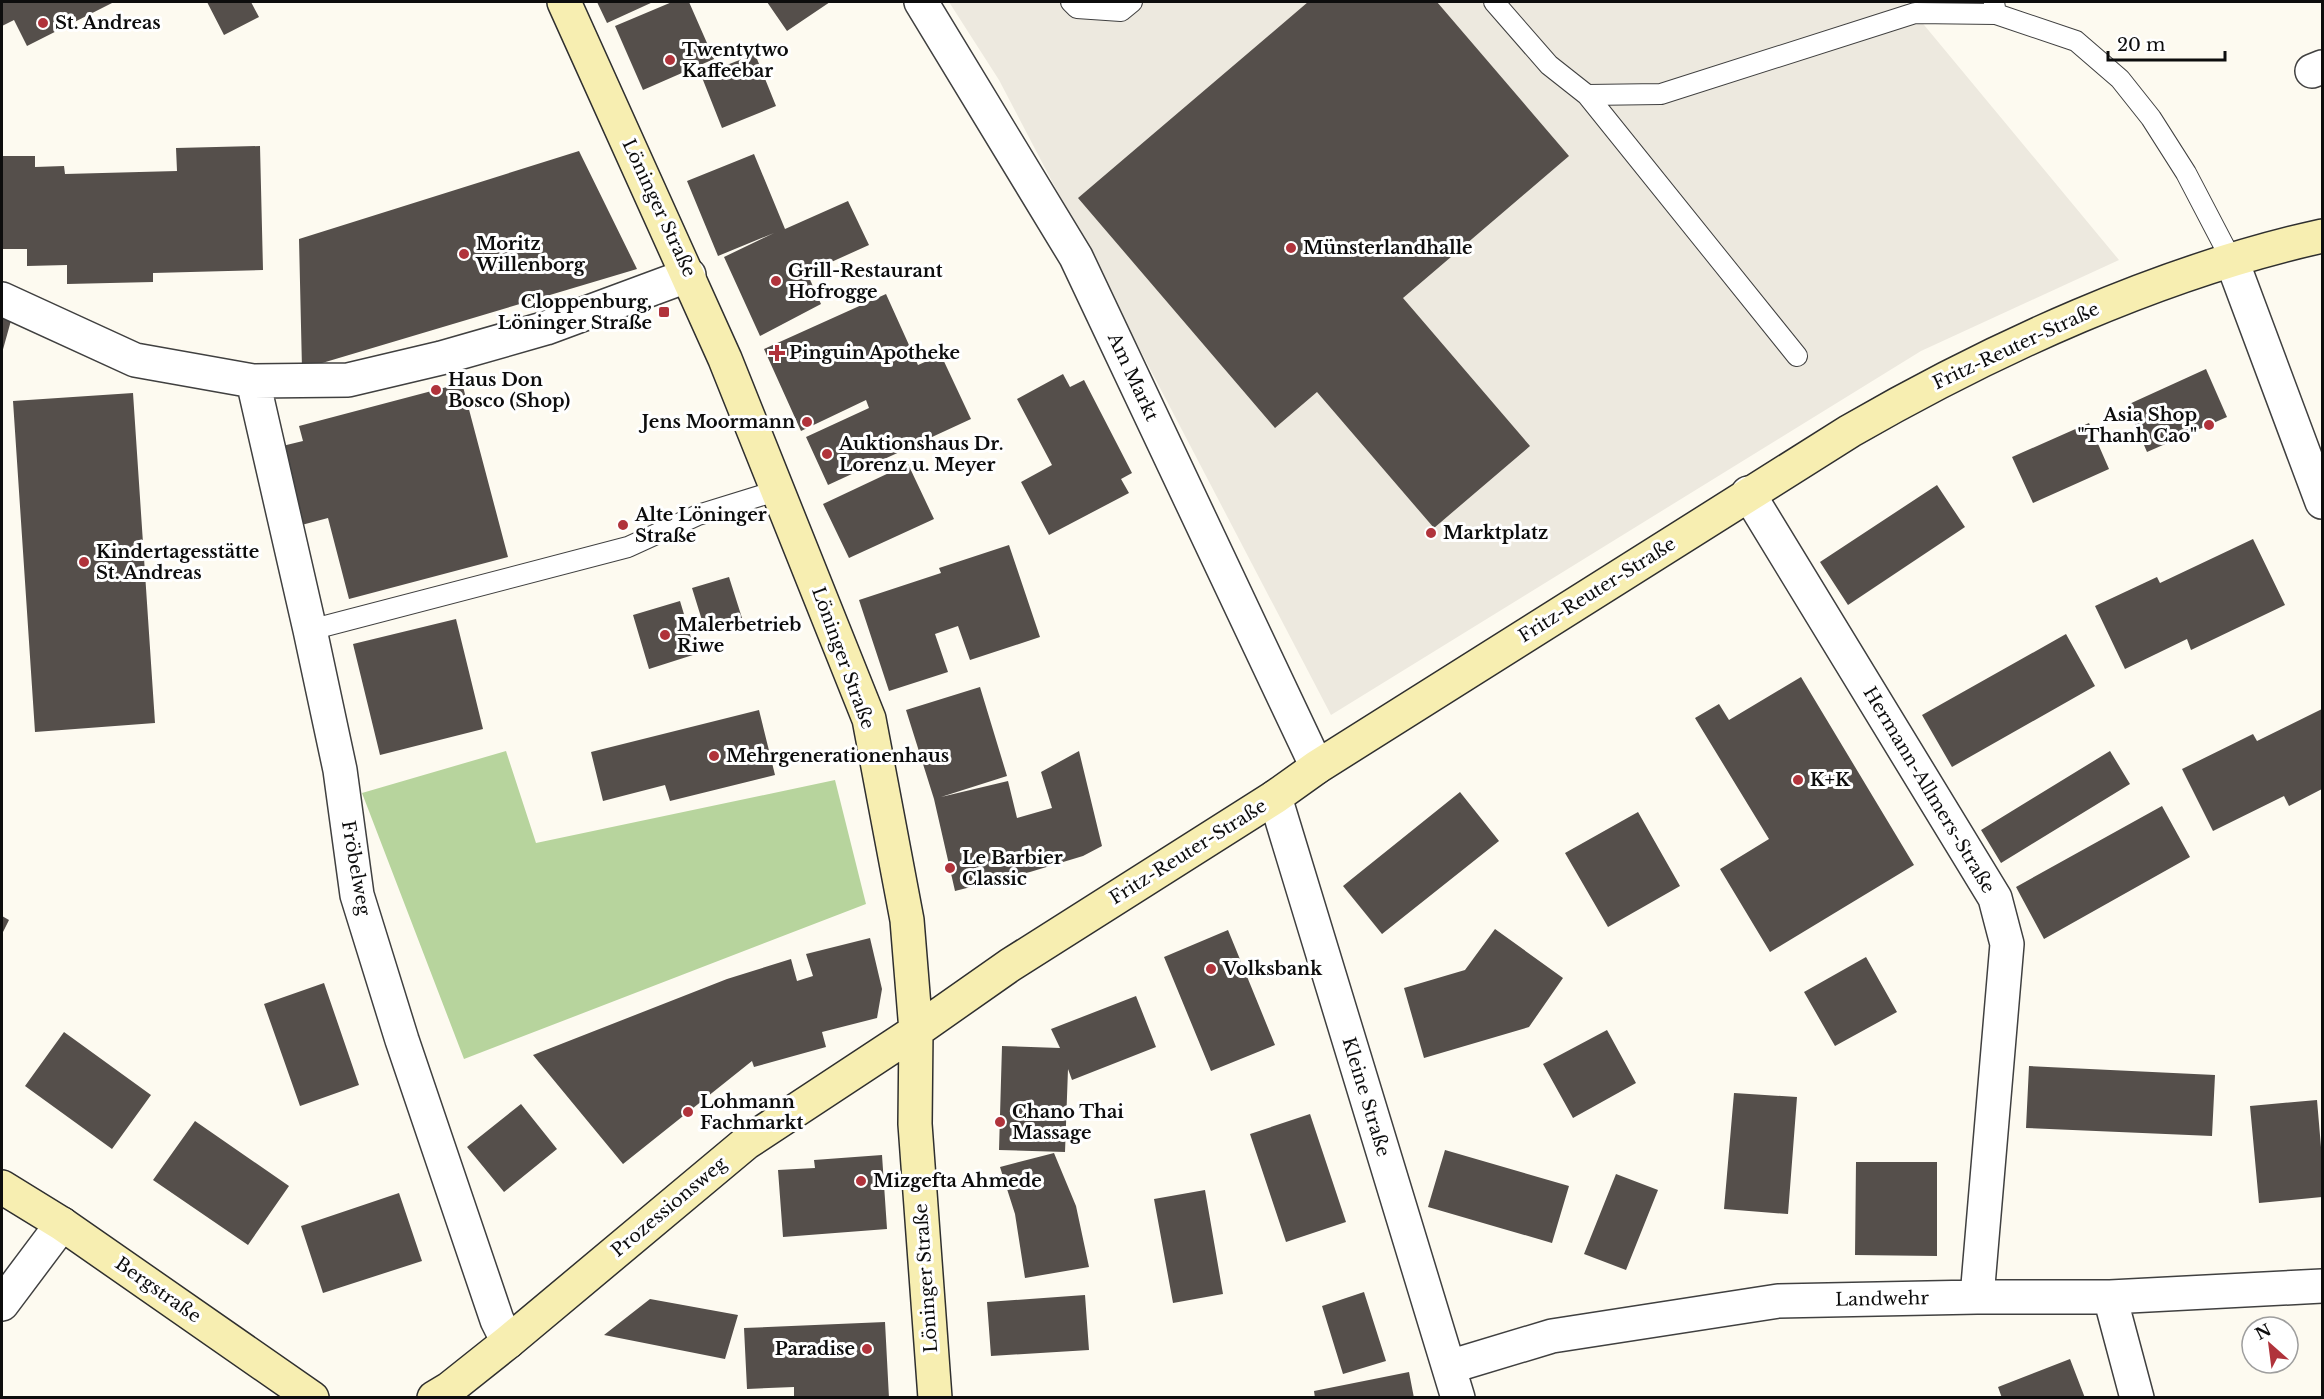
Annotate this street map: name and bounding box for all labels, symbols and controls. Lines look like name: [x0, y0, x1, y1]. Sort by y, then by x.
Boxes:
place label: St. Andreas: [55, 12, 161, 34]
marker: St. Andreas: [36, 16, 50, 30]
scale bar: [2108, 24, 2225, 62]
text: 20 m: [2117, 34, 2165, 56]
place label: Twentytwo Kaffeebar: [682, 39, 789, 82]
marker: Twentytwo Kaffeebar: [663, 53, 677, 67]
street label: Löninger Straße: [617, 136, 701, 280]
place label: Moritz Willenborg: [475, 233, 586, 276]
place label: Münsterlandhalle: [1303, 237, 1473, 259]
marker: Münsterlandhalle: [1284, 241, 1298, 255]
marker: Moritz Willenborg: [457, 247, 471, 261]
place label: Grill-Restaurant Hofrogge: [788, 260, 943, 303]
marker: Grill-Restaurant Hofrogge: [769, 274, 783, 288]
place label: Cloppenburg, Löninger Straße: [498, 291, 652, 334]
street label: Fritz-Reuter-Straße: [1929, 298, 2103, 394]
marker: Cloppenburg, Löninger Straße: [657, 305, 671, 319]
street label: Am Markt: [1103, 329, 1163, 425]
place label: Pinguin Apotheke: [789, 342, 960, 364]
marker: Pinguin Apotheke: [770, 346, 784, 360]
place label: Haus Don Bosco (Shop): [448, 369, 570, 412]
marker: Haus Don Bosco (Shop): [429, 383, 443, 397]
place label: Asia Shop "Thanh Cao": [2077, 404, 2197, 447]
place label: Jens Moormann: [638, 411, 795, 433]
marker: Jens Moormann: [800, 415, 814, 429]
marker: Asia Shop "Thanh Cao": [2202, 418, 2216, 432]
place label: Auktionshaus Dr. Lorenz u. Meyer: [838, 433, 1003, 476]
marker: Auktionshaus Dr. Lorenz u. Meyer: [820, 447, 834, 461]
place label: Alte Löninger Straße: [634, 504, 767, 547]
marker: Alte Löninger Straße: [616, 518, 630, 532]
place label: Marktplatz: [1443, 522, 1548, 544]
marker: Marktplatz: [1424, 526, 1438, 540]
street label: Fritz-Reuter-Straße: [1514, 533, 1680, 647]
place label: Kindertagesstätte St. Andreas: [96, 541, 259, 584]
marker: Kindertagesstätte St. Andreas: [77, 555, 91, 569]
street label: Löninger Straße: [807, 584, 879, 732]
place label: Malerbetrieb Riwe: [677, 614, 802, 657]
marker: Malerbetrieb Riwe: [658, 628, 672, 642]
street label: Hermann-Allmers-Straße: [1859, 683, 1999, 897]
place label: Mehrgenerationenhaus: [726, 745, 949, 767]
marker: Mehrgenerationenhaus: [707, 749, 721, 763]
place label: K+K: [1810, 769, 1851, 791]
marker: K+K: [1791, 773, 1805, 787]
street label: Fritz-Reuter-Straße: [1105, 795, 1271, 909]
street label: Fröbelweg: [337, 819, 375, 917]
place label: Le Barbier Classic: [962, 847, 1063, 890]
marker: Le Barbier Classic: [943, 861, 957, 875]
place label: Volksbank: [1222, 958, 1323, 980]
marker: Volksbank: [1204, 962, 1218, 976]
street label: Kleine Straße: [1337, 1035, 1395, 1159]
place label: Lohmann Fachmarkt: [700, 1091, 803, 1134]
place label: Chano Thai Massage: [1012, 1101, 1124, 1144]
marker: Lohmann Fachmarkt: [681, 1105, 695, 1119]
marker: Chano Thai Massage: [993, 1115, 1007, 1129]
street label: Prozessionsweg: [607, 1152, 731, 1262]
place label: Mizgefta Ahmede: [873, 1170, 1042, 1192]
marker: Mizgefta Ahmede: [854, 1174, 868, 1188]
street label: Löninger Straße: [910, 1203, 942, 1353]
street label: Bergstraße: [111, 1252, 205, 1328]
street label: Landwehr: [1835, 1287, 1930, 1311]
north arrow: [2240, 1315, 2300, 1375]
text: N: [2252, 1319, 2274, 1344]
place label: Paradise: [775, 1338, 855, 1360]
marker: Paradise: [860, 1342, 874, 1356]

